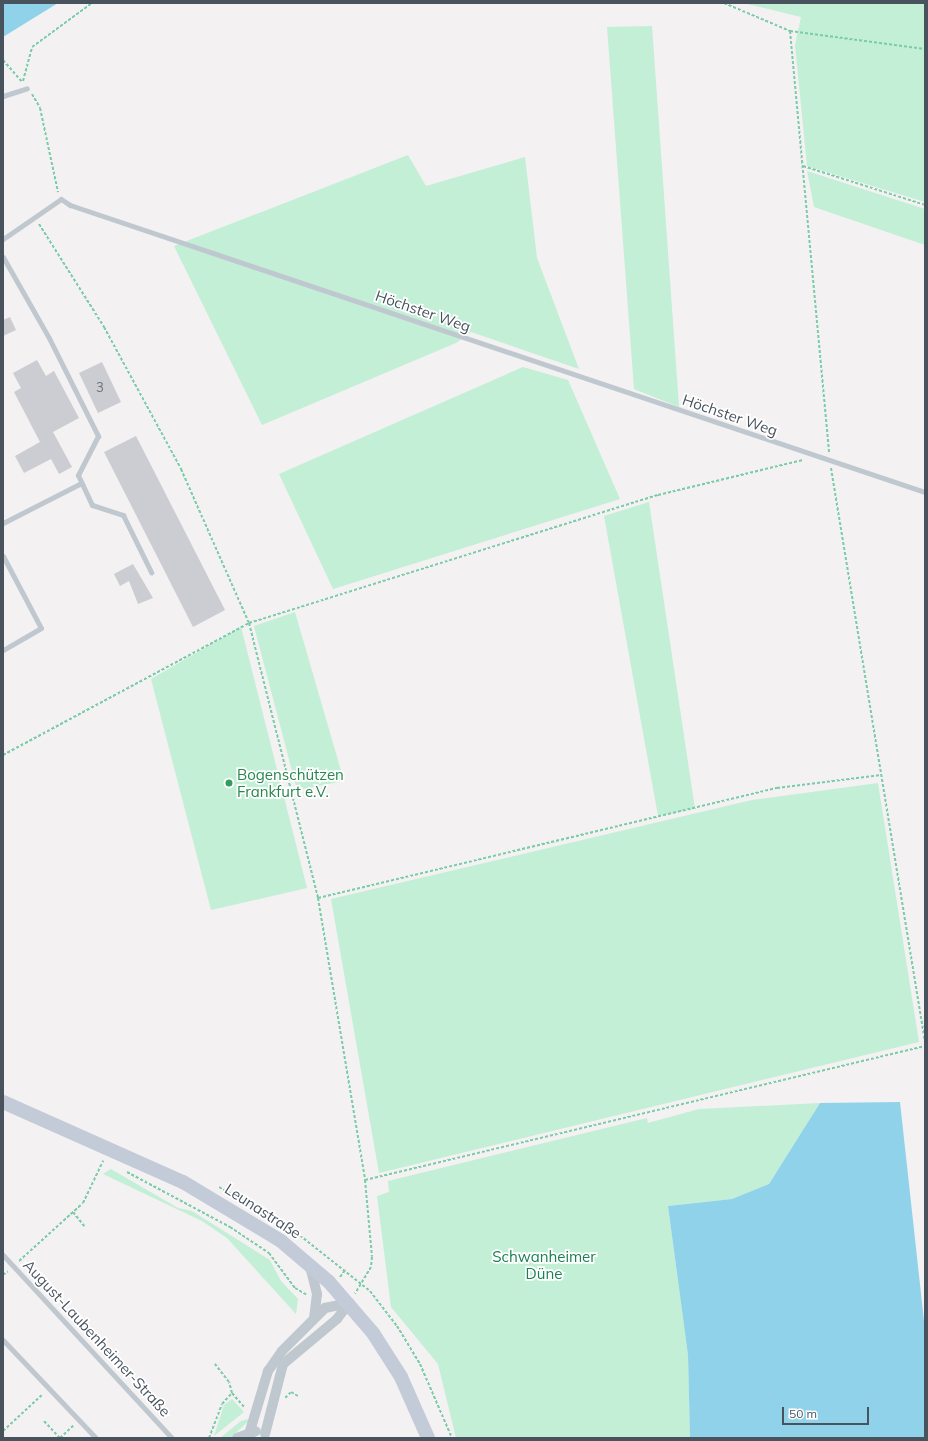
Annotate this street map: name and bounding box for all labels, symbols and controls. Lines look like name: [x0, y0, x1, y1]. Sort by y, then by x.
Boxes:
street label: Höchster Weg: [373, 286, 473, 336]
house number: 3: [96, 379, 104, 395]
street label: Höchster Weg: [680, 390, 780, 440]
place label: Bogenschützen Frankfurt e.V.: [237, 765, 344, 800]
marker: Bogenschützen Frankfurt e.V.: [224, 778, 234, 788]
street label: Leunastraße: [221, 1180, 305, 1242]
park label: Schwanheimer Düne: [492, 1247, 596, 1282]
street label: August-Laubenheimer-Straße: [20, 1256, 174, 1420]
scale bar: [784, 1399, 871, 1425]
text: 50 m: [789, 1406, 817, 1421]

